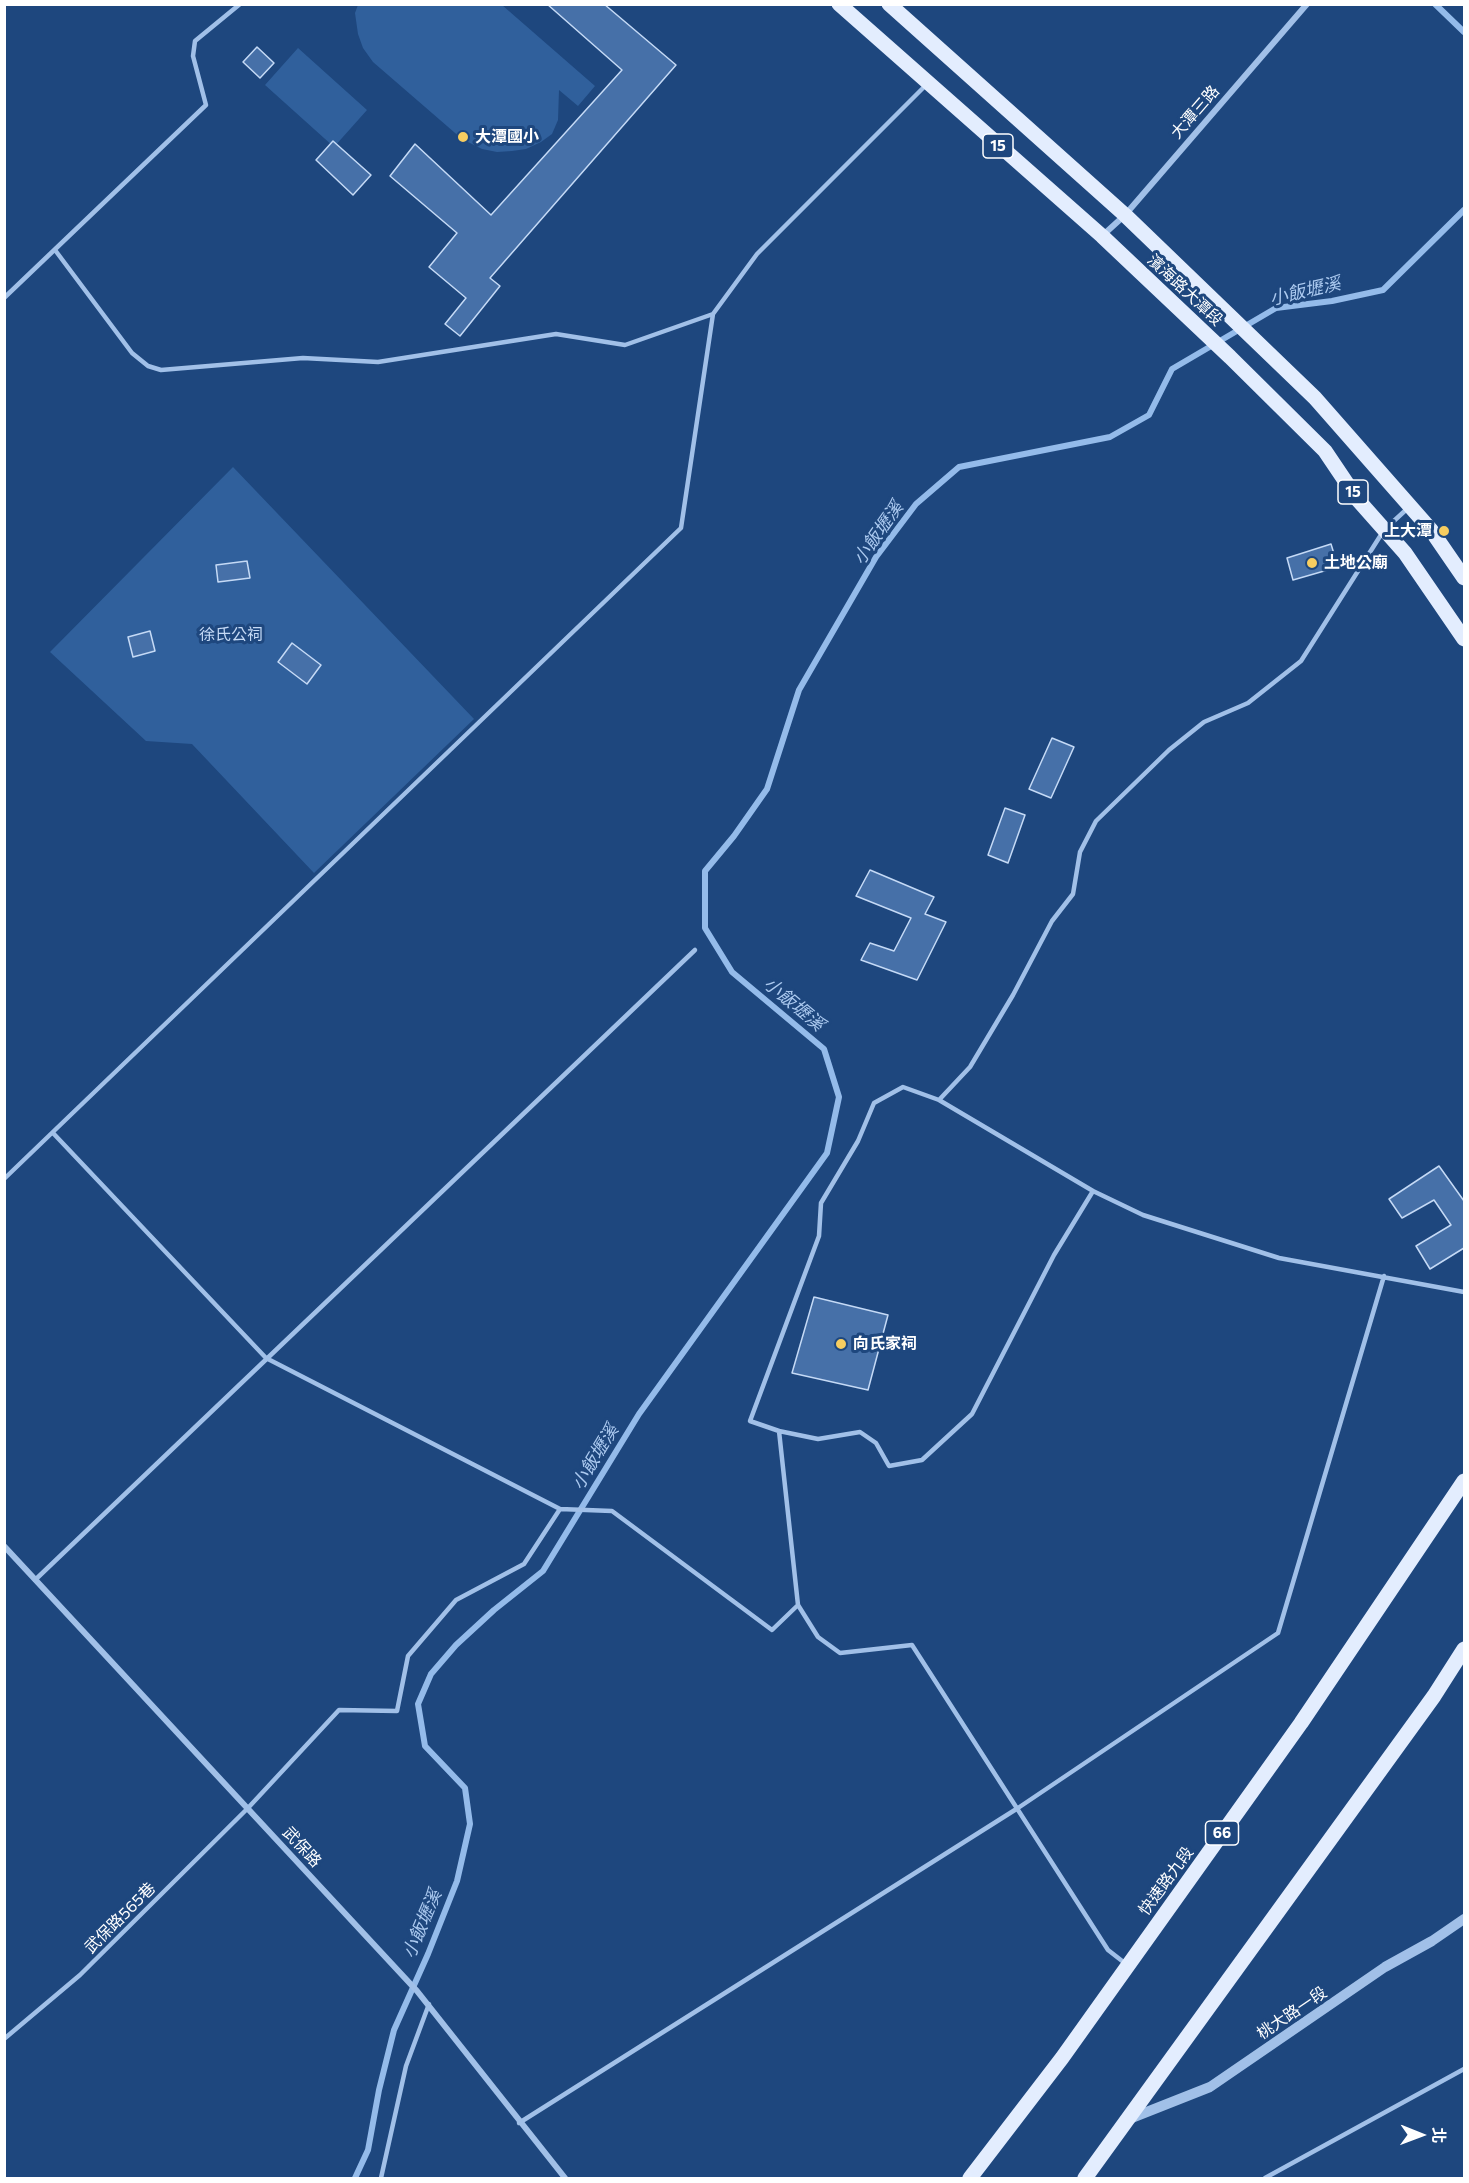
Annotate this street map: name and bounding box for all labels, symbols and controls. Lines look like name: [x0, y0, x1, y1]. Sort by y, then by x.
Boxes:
street label: 大潭三路: [1167, 82, 1223, 142]
place label: 大潭國小: [475, 127, 539, 147]
marker: 大潭國小: [456, 130, 470, 144]
road number: 15: [983, 134, 1013, 158]
street label: 濱海路大潭段: [1143, 250, 1227, 330]
water label: 小飯壢溪: [1267, 272, 1343, 310]
road number: 15: [1338, 480, 1368, 504]
water label: 小飯壢溪: [849, 497, 907, 569]
place label: 上大潭: [1384, 521, 1432, 541]
marker: 上大潭: [1437, 524, 1451, 538]
place label: 土地公廟: [1324, 553, 1388, 573]
marker: 土地公廟: [1305, 556, 1319, 570]
park label: 徐氏公祠: [199, 625, 263, 645]
water label: 小飯壢溪: [759, 973, 829, 1035]
place label: 向氏家祠: [853, 1334, 917, 1354]
marker: 向氏家祠: [834, 1337, 848, 1351]
water label: 小飯壢溪: [567, 1421, 623, 1493]
road number: 66: [1206, 1821, 1238, 1845]
street label: 武保路: [279, 1823, 325, 1871]
street label: 快速路九段: [1135, 1843, 1197, 1919]
street label: 武保路565巷: [81, 1879, 159, 1957]
water label: 小飯壢溪: [398, 1887, 446, 1961]
street label: 桃大路一段: [1253, 1983, 1331, 2043]
north arrow: [1391, 2105, 1451, 2165]
text: 北: [1430, 2127, 1449, 2143]

